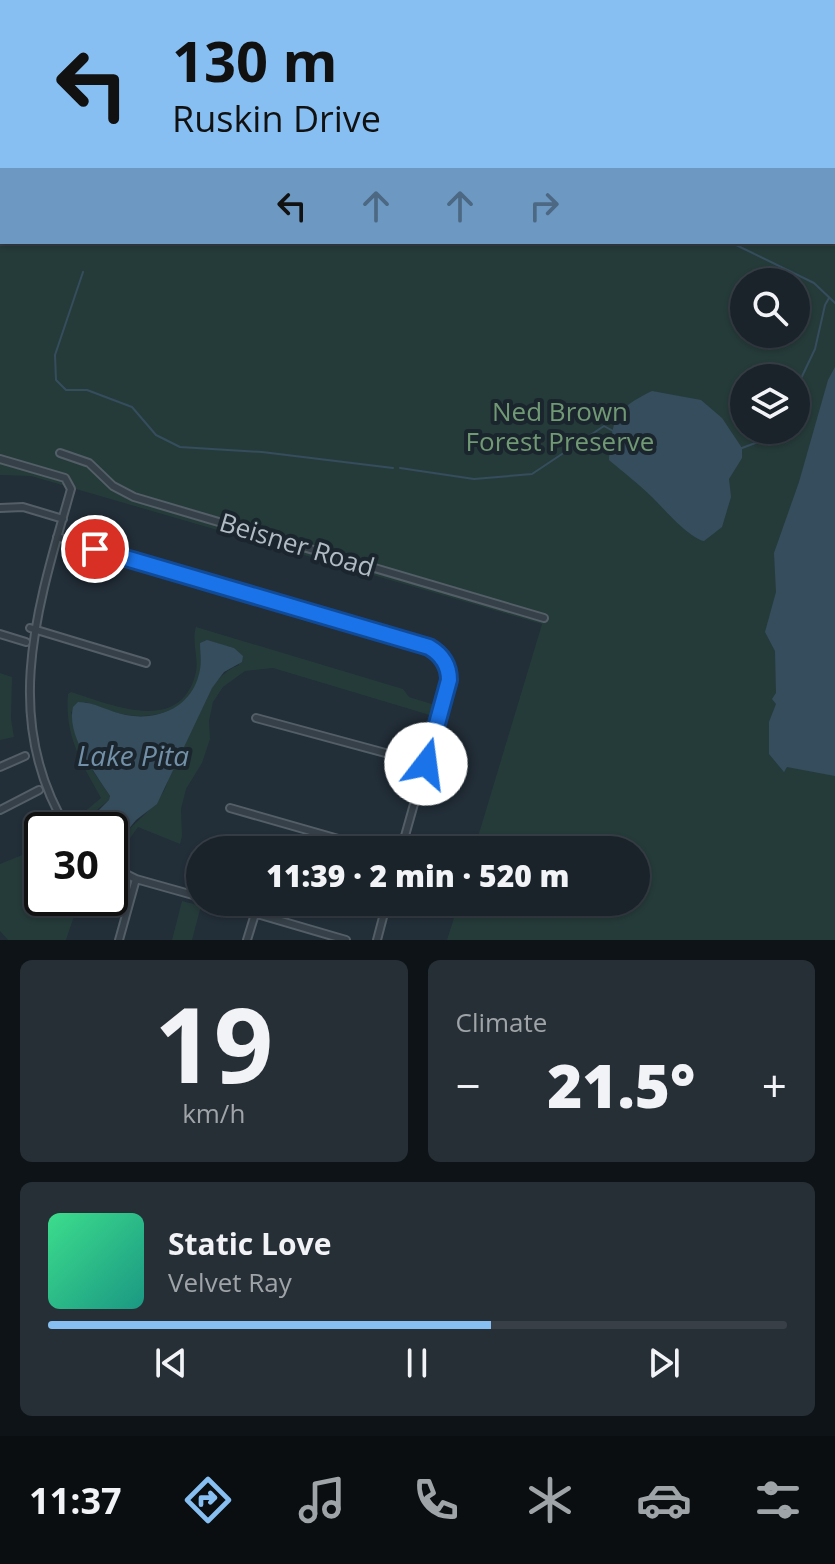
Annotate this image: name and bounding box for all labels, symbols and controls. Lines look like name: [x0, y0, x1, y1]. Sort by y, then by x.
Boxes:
text: 130 m: [172, 22, 338, 98]
icon: left: [40, 32, 144, 136]
text: Ruskin Drive: [172, 94, 381, 143]
icon: left: [270, 184, 314, 228]
icon: ahead: [354, 184, 398, 228]
icon: ahead: [438, 184, 482, 228]
icon: right: [522, 184, 566, 228]
map controls: [730, 268, 810, 444]
button: search: [730, 268, 810, 348]
button: layers: [730, 364, 810, 444]
park label: Ned Brown Forest Preserve: [466, 393, 654, 459]
street label: Beisner Road: [215, 503, 379, 585]
pin: [61, 515, 129, 583]
icon: arrive: [73, 527, 117, 571]
position arrow: [384, 722, 468, 806]
water label: Lake Pita: [77, 736, 189, 774]
speed limit sign: 30: [24, 812, 128, 916]
text: 11:39 · 2 min · 520 m: [266, 855, 570, 896]
text: 19: [154, 972, 273, 1113]
text: Climate: [456, 1004, 547, 1040]
text: 21.5°: [547, 1044, 695, 1126]
text: −: [456, 1055, 481, 1115]
text: +: [762, 1055, 787, 1115]
text: km/h: [182, 1095, 245, 1131]
text: Static Love: [168, 1223, 331, 1264]
text: Velvet Ray: [168, 1264, 292, 1300]
icon: previous: [149, 1341, 193, 1385]
icon: pause: [395, 1341, 439, 1385]
icon: next: [642, 1341, 686, 1385]
icon: directions: [180, 1472, 236, 1528]
icon: music: [294, 1472, 350, 1528]
icon: phone: [408, 1472, 464, 1528]
icon: climate: [522, 1472, 578, 1528]
icon: car: [636, 1472, 692, 1528]
icon: filters: [750, 1472, 806, 1528]
text: 11:37: [29, 1476, 122, 1525]

